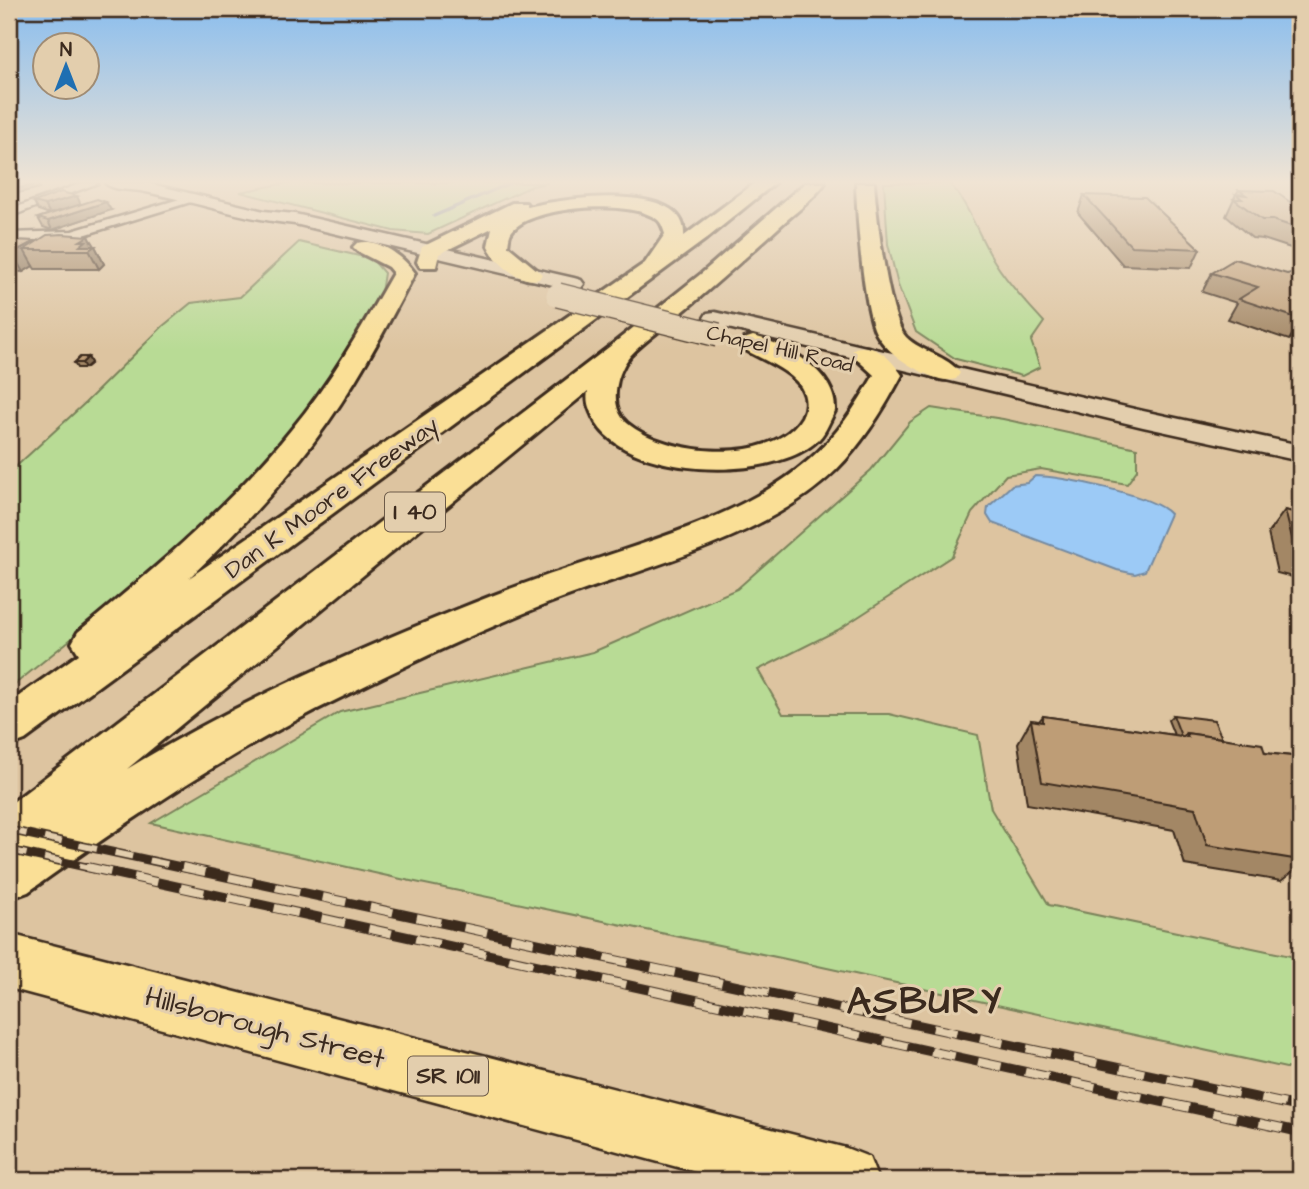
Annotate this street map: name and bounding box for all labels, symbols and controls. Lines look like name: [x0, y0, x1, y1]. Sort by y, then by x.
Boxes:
north arrow: [32, 32, 102, 102]
text: N: [60, 37, 72, 64]
street label: Chapel Hill Road: [704, 318, 856, 381]
street label: Dan K Moore Freeway: [218, 409, 446, 588]
road number: I 40: [385, 492, 445, 532]
district label: ASBURY: [847, 976, 1003, 1028]
street label: Hillsborough Street: [140, 977, 390, 1080]
road number: SR 1011: [408, 1056, 488, 1096]

